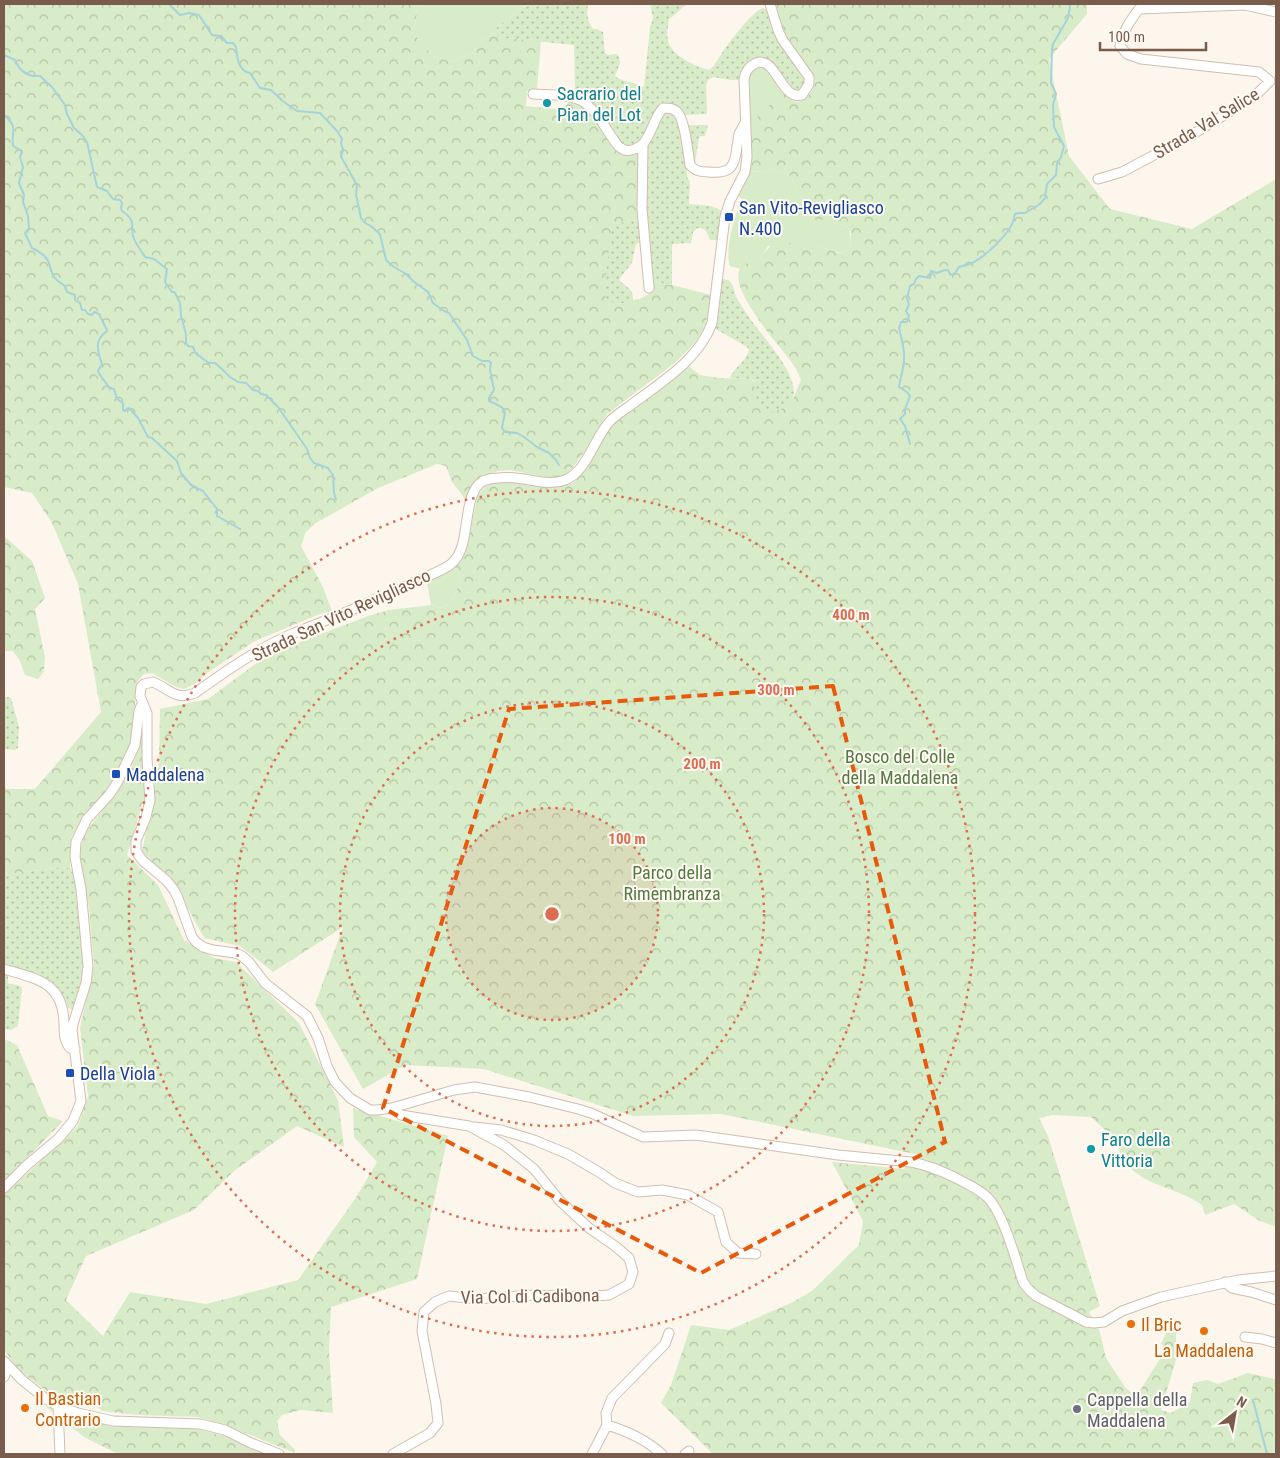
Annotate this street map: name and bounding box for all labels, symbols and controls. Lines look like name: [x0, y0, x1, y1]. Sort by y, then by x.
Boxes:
scale bar: [1100, 20, 1206, 52]
text: 100 m: [1108, 28, 1145, 46]
place label: Sacrario del Pian del Lot: [557, 83, 641, 125]
street label: Strada Val Salice: [1149, 83, 1263, 163]
marker: Sacrario del Pian del Lot: [541, 97, 553, 109]
place label: San Vito-Revigliasco N.400: [739, 197, 884, 239]
marker: San Vito-Revigliasco N.400: [723, 211, 735, 223]
street label: Strada San Vito Revigliasco: [248, 564, 434, 666]
text: 400 m: [832, 606, 870, 624]
text: 300 m: [757, 681, 795, 699]
park label: Bosco del Colle della Maddalena: [842, 746, 959, 788]
text: 200 m: [683, 755, 721, 773]
place label: Maddalena: [126, 764, 205, 785]
marker: Maddalena: [110, 768, 122, 780]
text: 100 m: [608, 830, 646, 848]
park label: Parco della Rimembranza: [623, 862, 721, 904]
centre of rings: [543, 905, 561, 923]
place label: Della Viola: [80, 1063, 156, 1084]
marker: Della Viola: [64, 1067, 76, 1079]
place label: Faro della Vittoria: [1101, 1129, 1171, 1171]
marker: Faro della Vittoria: [1085, 1143, 1097, 1155]
street label: Via Col di Cadibona: [460, 1284, 600, 1308]
place label: Il Bric: [1141, 1314, 1182, 1335]
marker: Il Bric: [1125, 1318, 1137, 1330]
marker: La Maddalena: [1198, 1325, 1210, 1337]
place label: La Maddalena: [1154, 1340, 1254, 1361]
place label: Il Bastian Contrario: [35, 1388, 101, 1430]
north arrow: [1210, 1388, 1260, 1438]
place label: Cappella della Maddalena: [1087, 1389, 1187, 1431]
text: N: [1234, 1393, 1249, 1411]
marker: Il Bastian Contrario: [19, 1402, 31, 1414]
marker: Cappella della Maddalena: [1071, 1403, 1083, 1415]

